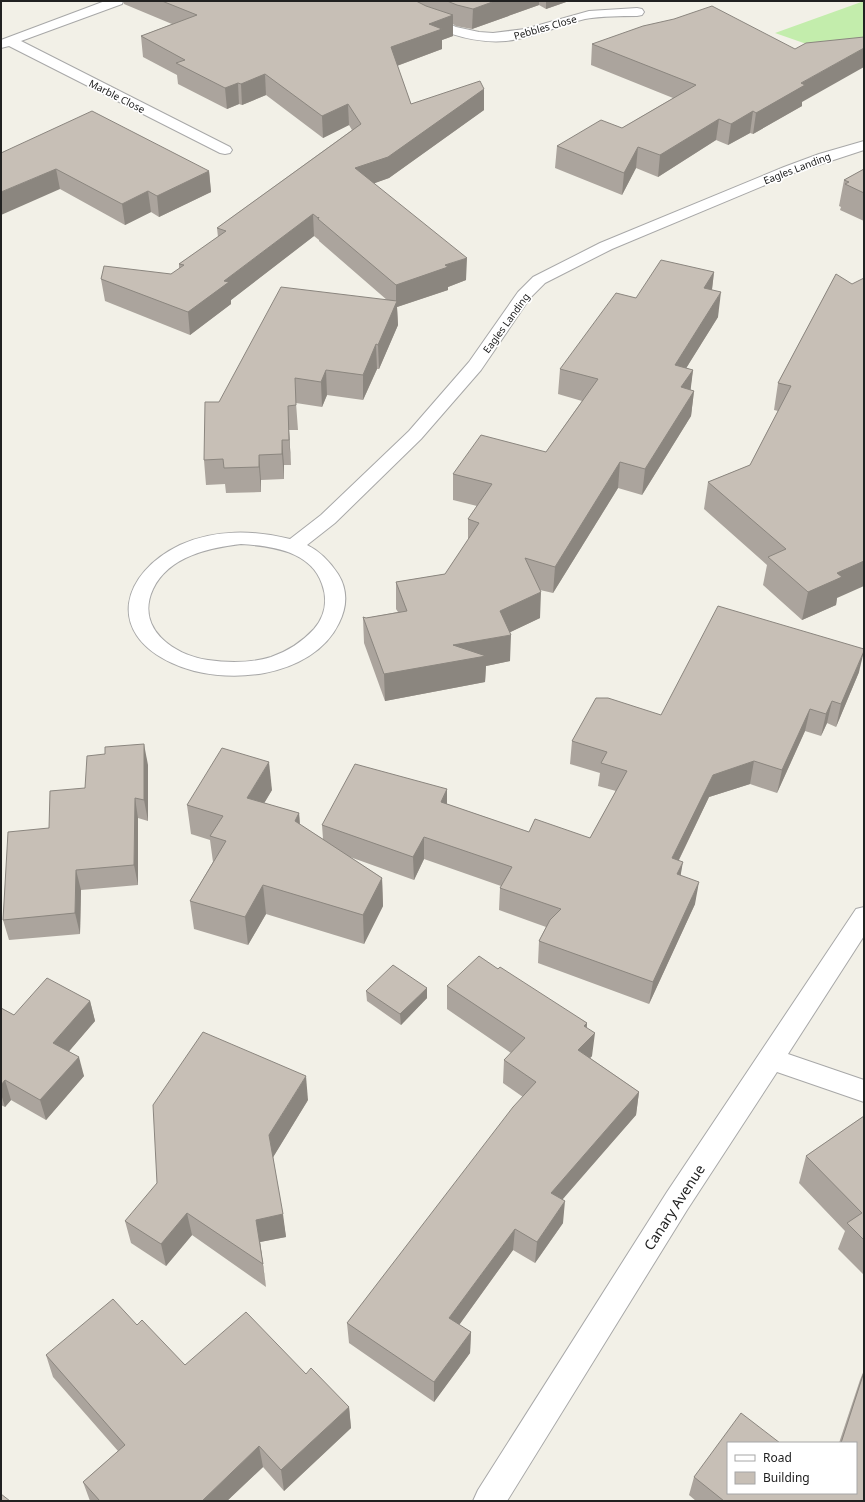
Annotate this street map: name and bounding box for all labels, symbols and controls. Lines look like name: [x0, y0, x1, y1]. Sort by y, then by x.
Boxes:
street label: Pebbles Close: [512, 11, 579, 43]
street label: Marble Close: [87, 76, 148, 116]
street label: Eagles Landing: [761, 149, 833, 187]
street label: Eagles Landing: [479, 290, 533, 356]
street label: Canary Avenue: [639, 1160, 709, 1254]
legend: [727, 1442, 857, 1494]
text: Road: [763, 1449, 792, 1466]
text: Building: [763, 1469, 810, 1486]

